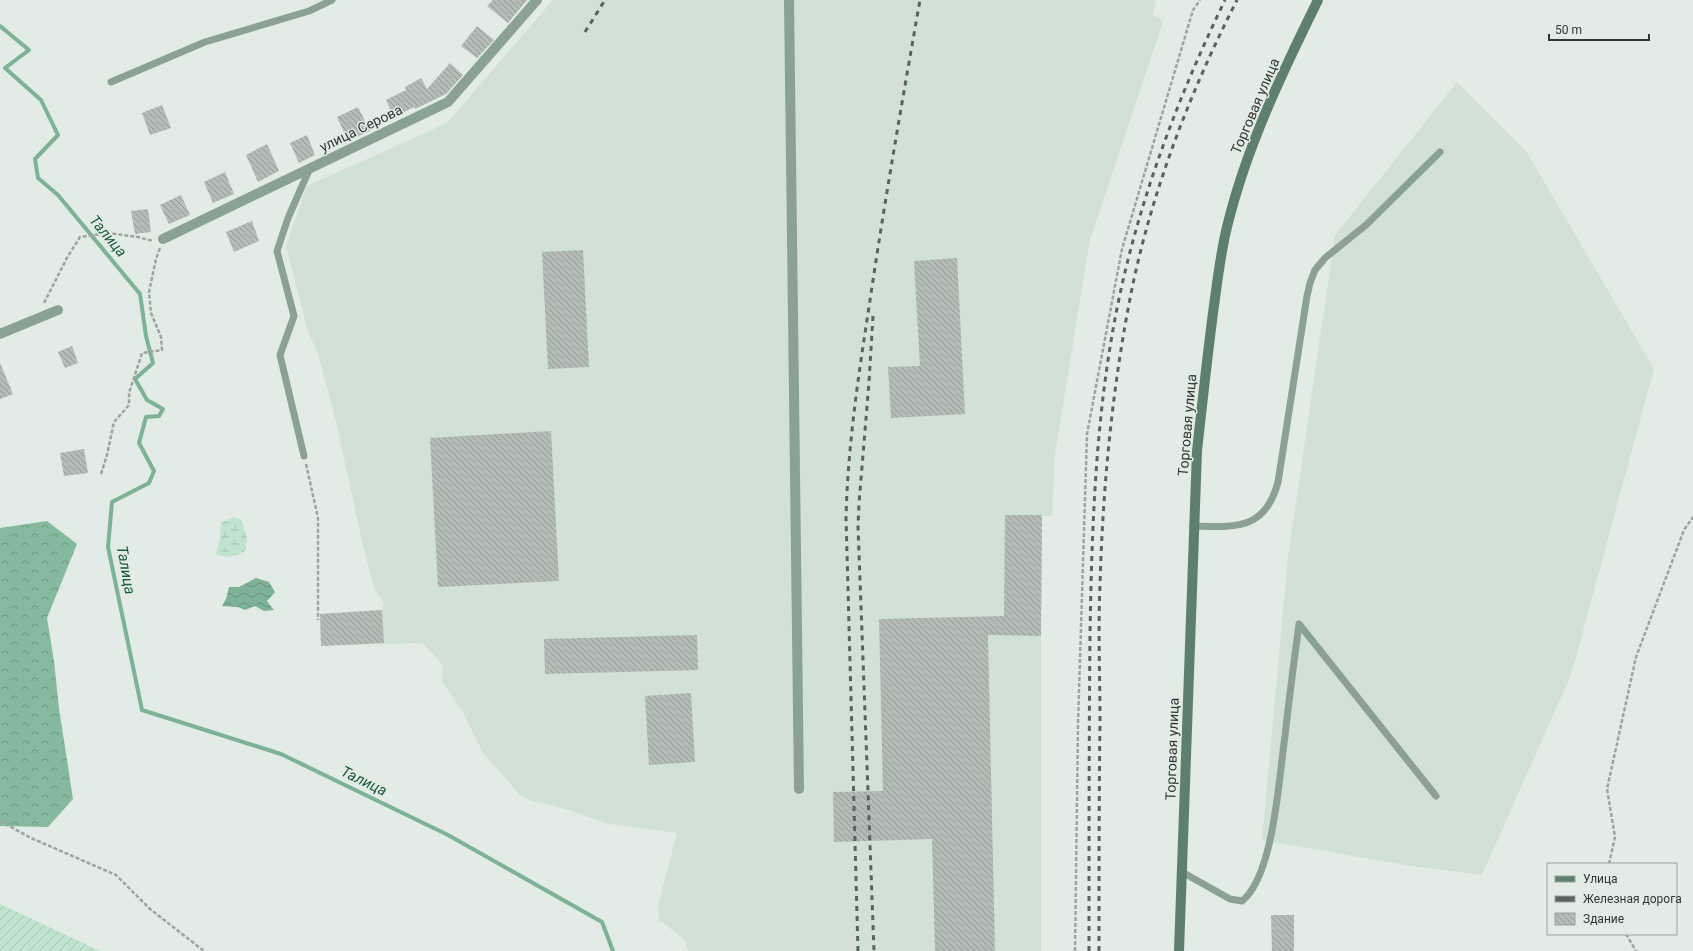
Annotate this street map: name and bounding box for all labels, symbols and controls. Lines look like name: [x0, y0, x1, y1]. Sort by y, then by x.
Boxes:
scale bar: [1549, 16, 1649, 42]
text: 50 m: [1555, 23, 1582, 37]
street label: Торговая улица: [1228, 56, 1282, 156]
street label: улица Серова: [317, 101, 405, 155]
water label: Талица: [85, 211, 131, 261]
street label: Торговая улица: [1175, 373, 1199, 477]
water label: Талица: [113, 544, 139, 596]
street label: Торговая улица: [1162, 698, 1182, 800]
water label: Талица: [338, 762, 390, 800]
legend: [1547, 863, 1677, 935]
text: Улица: [1583, 872, 1618, 886]
text: Железная дорога: [1583, 892, 1682, 906]
text: Здание: [1583, 912, 1624, 926]

